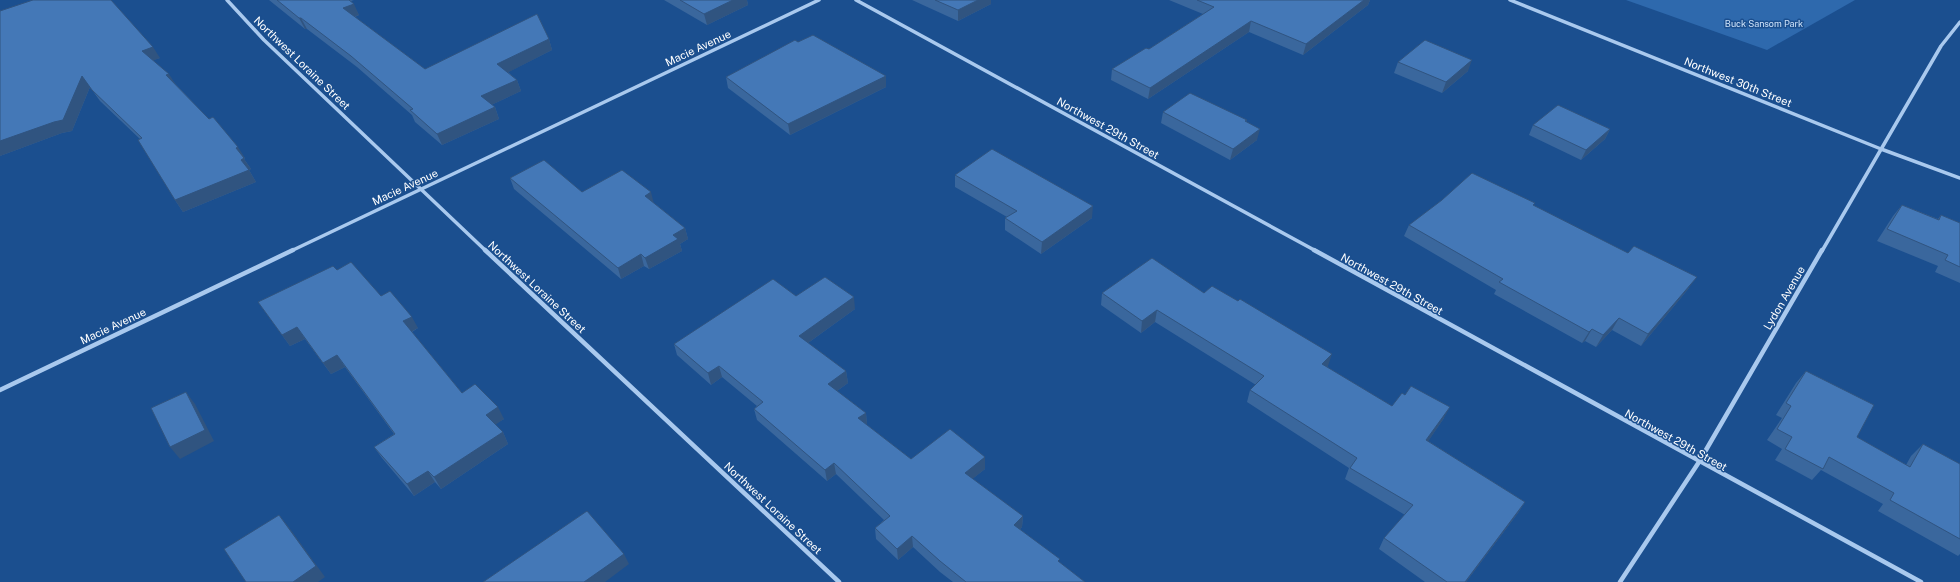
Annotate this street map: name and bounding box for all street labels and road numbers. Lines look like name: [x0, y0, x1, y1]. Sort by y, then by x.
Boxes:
street label: Northwest Loraine Street: [252, 14, 352, 112]
street label: Macie Avenue: [663, 28, 733, 68]
street label: Northwest 30th Street: [1682, 55, 1794, 109]
street label: Northwest 29th Street: [1055, 95, 1161, 161]
street label: Macie Avenue: [370, 167, 440, 207]
street label: Northwest Loraine Street: [486, 239, 588, 335]
street label: Northwest 29th Street: [1339, 251, 1445, 317]
street label: Lydon Avenue: [1761, 264, 1807, 332]
street label: Macie Avenue: [78, 306, 148, 346]
street label: Northwest 29th Street: [1623, 407, 1729, 473]
street label: Northwest Loraine Street: [722, 460, 824, 556]

